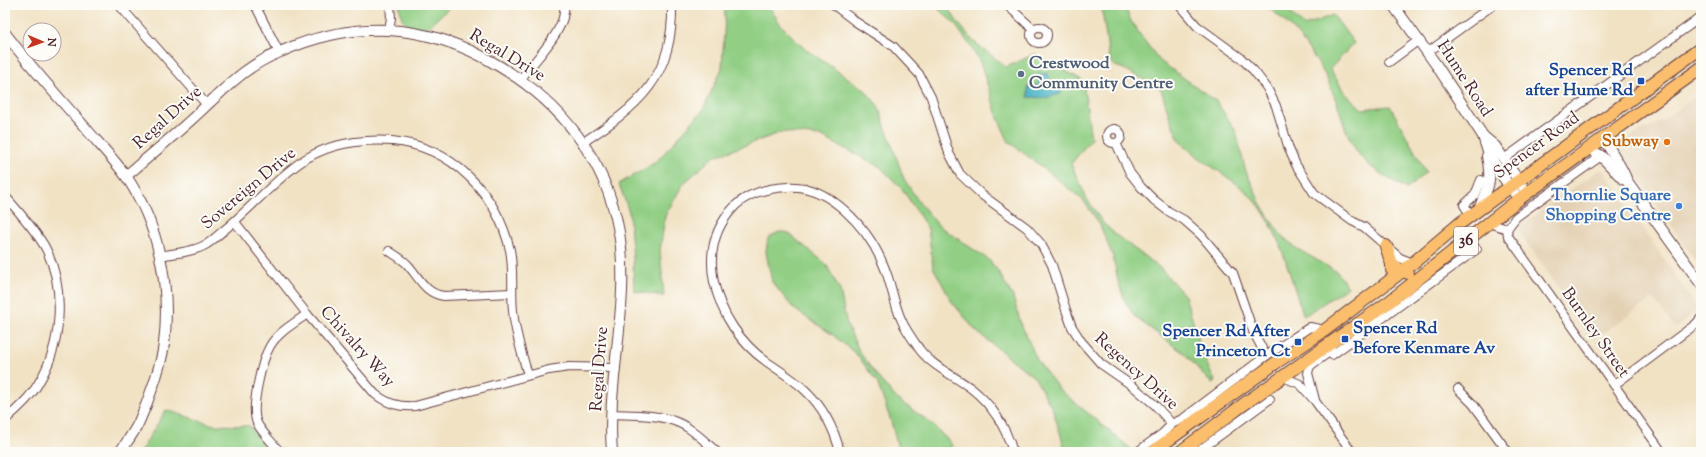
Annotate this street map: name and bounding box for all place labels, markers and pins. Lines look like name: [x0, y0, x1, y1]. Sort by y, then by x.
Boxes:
place label: Crestwood Community Centre: [1029, 52, 1173, 96]
place label: Spencer Rd after Hume Rd: [1526, 59, 1633, 103]
marker: Crestwood Community Centre: [1016, 69, 1026, 79]
marker: Spencer Rd after Hume Rd: [1636, 76, 1646, 86]
place label: Subway: [1602, 130, 1660, 154]
marker: Subway: [1662, 137, 1672, 147]
place label: Thornlie Square Shopping Centre: [1545, 184, 1671, 228]
marker: Thornlie Square Shopping Centre: [1674, 201, 1684, 211]
place label: Spencer Rd Before Kenmare Av: [1353, 317, 1495, 361]
place label: Spencer Rd After Princeton Ct: [1162, 320, 1291, 364]
marker: Spencer Rd Before Kenmare Av: [1340, 334, 1350, 344]
marker: Spencer Rd After Princeton Ct: [1293, 337, 1303, 347]

